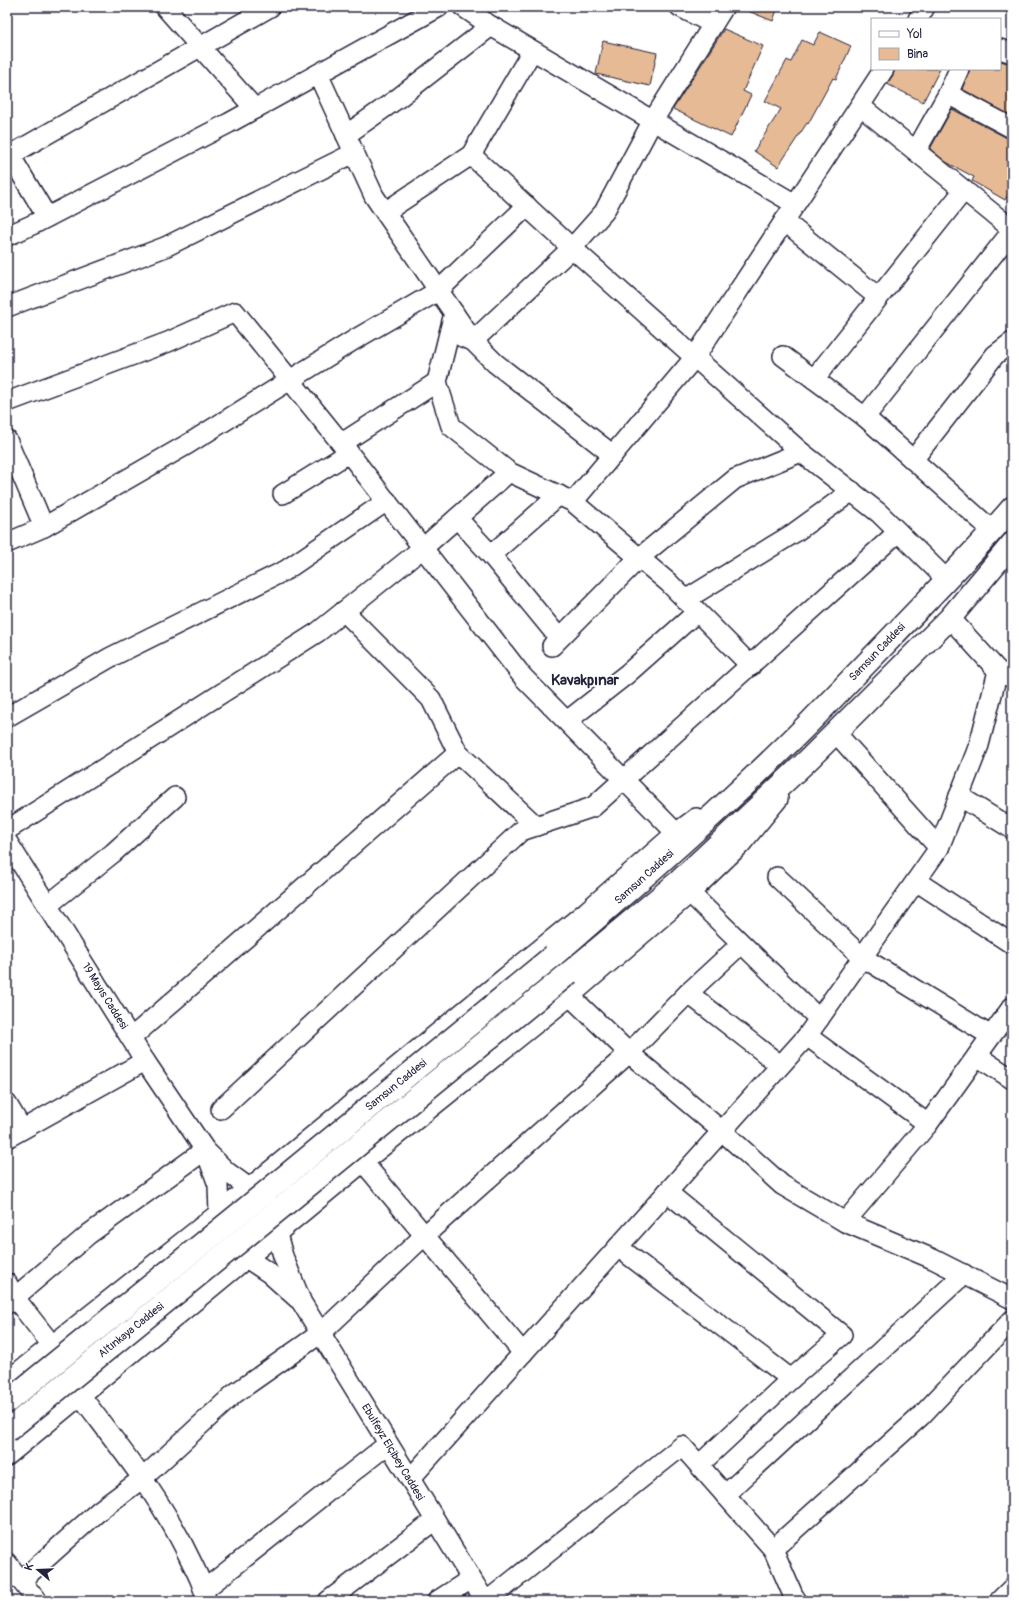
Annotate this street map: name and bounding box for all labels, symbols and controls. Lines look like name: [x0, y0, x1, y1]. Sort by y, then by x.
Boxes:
legend: [871, 18, 1001, 70]
text: Yol: [906, 27, 922, 42]
text: Bina: [907, 47, 929, 62]
street label: Samsun Caddesi: [846, 620, 908, 684]
district label: Kavakpınar: [551, 671, 620, 690]
street label: Samsun Caddesi: [612, 847, 676, 907]
street label: 19 Mayıs Caddesi: [79, 961, 131, 1031]
street label: Samsun Caddesi: [363, 1056, 429, 1114]
street label: Altınkaya Caddesi: [96, 1300, 166, 1360]
street label: Ebulfeyz Elçibey Caddesi: [359, 1401, 427, 1503]
north arrow: [18, 1550, 58, 1590]
text: K: [22, 1561, 36, 1572]

